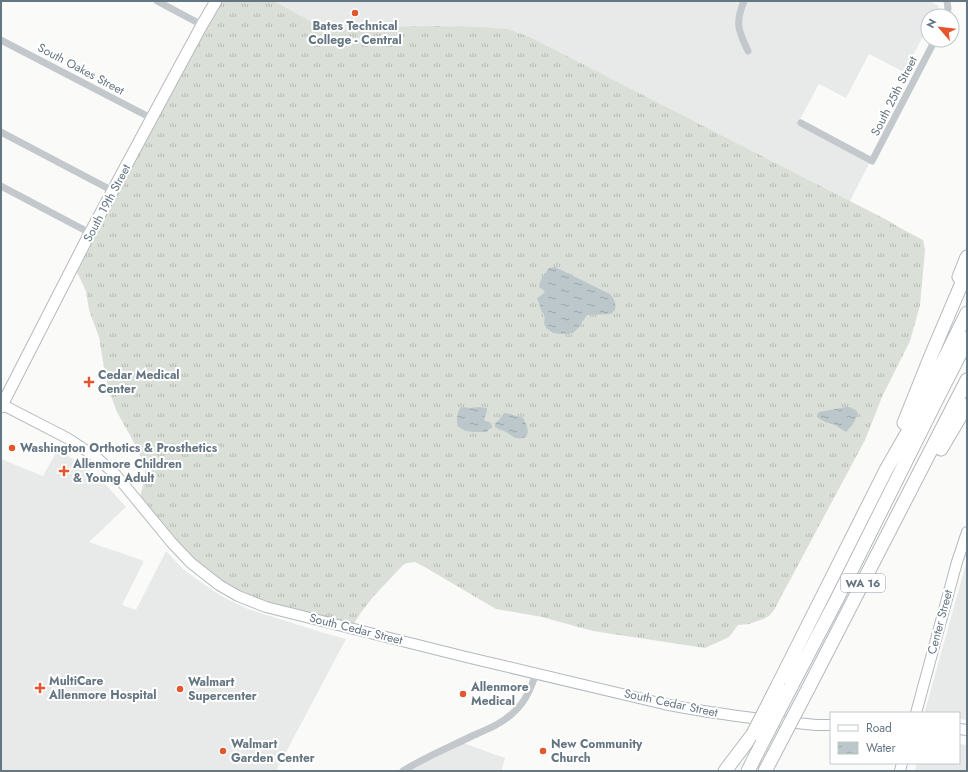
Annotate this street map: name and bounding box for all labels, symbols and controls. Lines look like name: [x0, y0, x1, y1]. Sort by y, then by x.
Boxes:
marker: Bates Technical College - Central: [350, 8, 360, 18]
north arrow: [920, 8, 960, 48]
text: N: [922, 16, 940, 31]
place label: Bates Technical College - Central: [308, 17, 402, 49]
street label: South Oakes Street: [34, 39, 128, 99]
street label: South 25th Street: [866, 53, 922, 139]
street label: South 19th Street: [79, 161, 135, 245]
place label: Cedar Medical Center: [98, 366, 180, 398]
marker: Cedar Medical Center: [83, 376, 95, 388]
place label: Washington Orthotics & Prosthetics: [20, 439, 218, 457]
marker: Washington Orthotics & Prosthetics: [7, 443, 17, 453]
place label: Allenmore Children & Young Adult: [72, 455, 182, 487]
marker: Allenmore Children & Young Adult: [58, 465, 70, 477]
road number: WA 16: [841, 574, 885, 592]
street label: Center Street: [923, 588, 957, 656]
street label: South Cedar Street: [307, 609, 405, 649]
place label: MultiCare Allenmore Hospital: [48, 672, 156, 704]
place label: Walmart Supercenter: [188, 673, 257, 705]
place label: Allenmore Medical: [470, 678, 529, 710]
marker: MultiCare Allenmore Hospital: [34, 682, 46, 694]
marker: Walmart Supercenter: [175, 684, 185, 694]
street label: South Cedar Street: [622, 684, 720, 722]
marker: Allenmore Medical: [458, 689, 468, 699]
legend: [830, 712, 960, 764]
text: Road: [866, 719, 892, 737]
place label: Walmart Garden Center: [231, 735, 315, 767]
place label: New Community Church: [551, 735, 643, 767]
text: Water: [866, 739, 897, 757]
marker: Walmart Garden Center: [218, 746, 228, 756]
marker: New Community Church: [538, 746, 548, 756]

